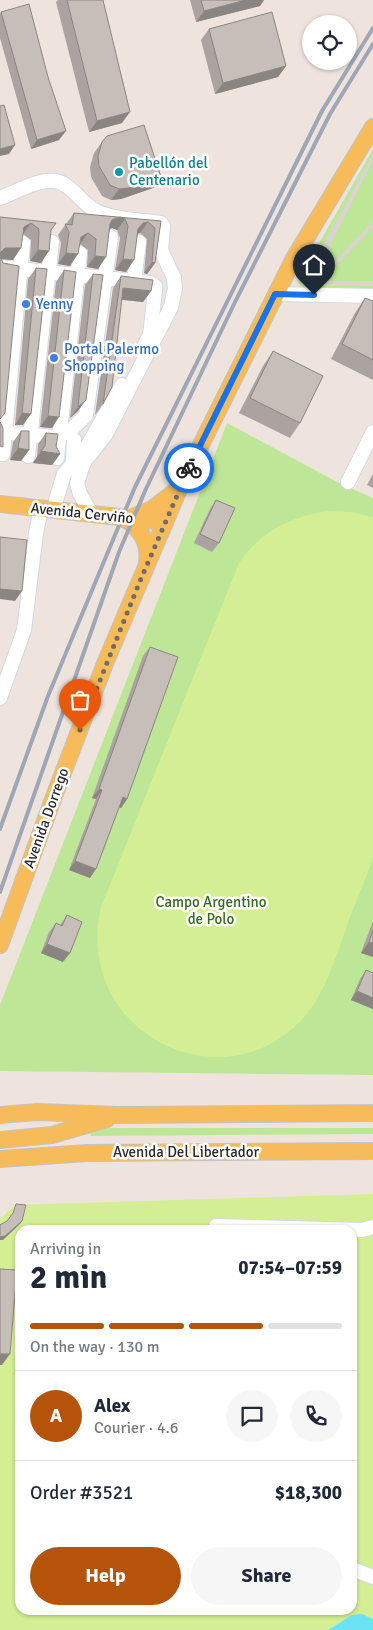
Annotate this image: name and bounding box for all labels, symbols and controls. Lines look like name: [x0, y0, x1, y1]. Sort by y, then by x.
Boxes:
map controls: [302, 15, 357, 70]
button: locate: [302, 15, 357, 70]
place label: Pabellón del Centenario: [129, 154, 208, 189]
marker: Pabellón del Centenario: [113, 166, 125, 178]
pin: [293, 244, 335, 295]
icon: home: [300, 251, 328, 279]
place label: Yenny: [36, 295, 73, 313]
marker: Yenny: [20, 298, 32, 310]
place label: Portal Palermo Shopping: [64, 340, 159, 375]
marker: Portal Palermo Shopping: [48, 352, 60, 364]
courier: [164, 443, 214, 493]
icon: bike: [175, 454, 203, 482]
street label: Avenida Cerviño: [30, 499, 134, 527]
pin: [59, 679, 101, 730]
icon: bag: [66, 686, 94, 714]
street label: Avenida Dorrego: [19, 765, 73, 871]
park label: Campo Argentino de Polo: [155, 893, 267, 928]
street label: Avenida Del Libertador: [113, 1143, 259, 1161]
text: Arriving in: [30, 1239, 101, 1259]
text: 07:54–07:59: [238, 1256, 342, 1280]
text: 2 min: [30, 1258, 107, 1297]
text: On the way · 130 m: [30, 1337, 160, 1357]
button: chat: [226, 1390, 278, 1442]
button: phone: [290, 1390, 342, 1442]
text: Alex: [94, 1394, 130, 1418]
text: A: [50, 1404, 62, 1428]
text: Courier · 4.6: [94, 1418, 178, 1438]
text: Order #3521: [30, 1481, 133, 1505]
text: $18,300: [275, 1481, 342, 1505]
button: Help: [30, 1547, 181, 1605]
button: Share: [191, 1547, 342, 1605]

